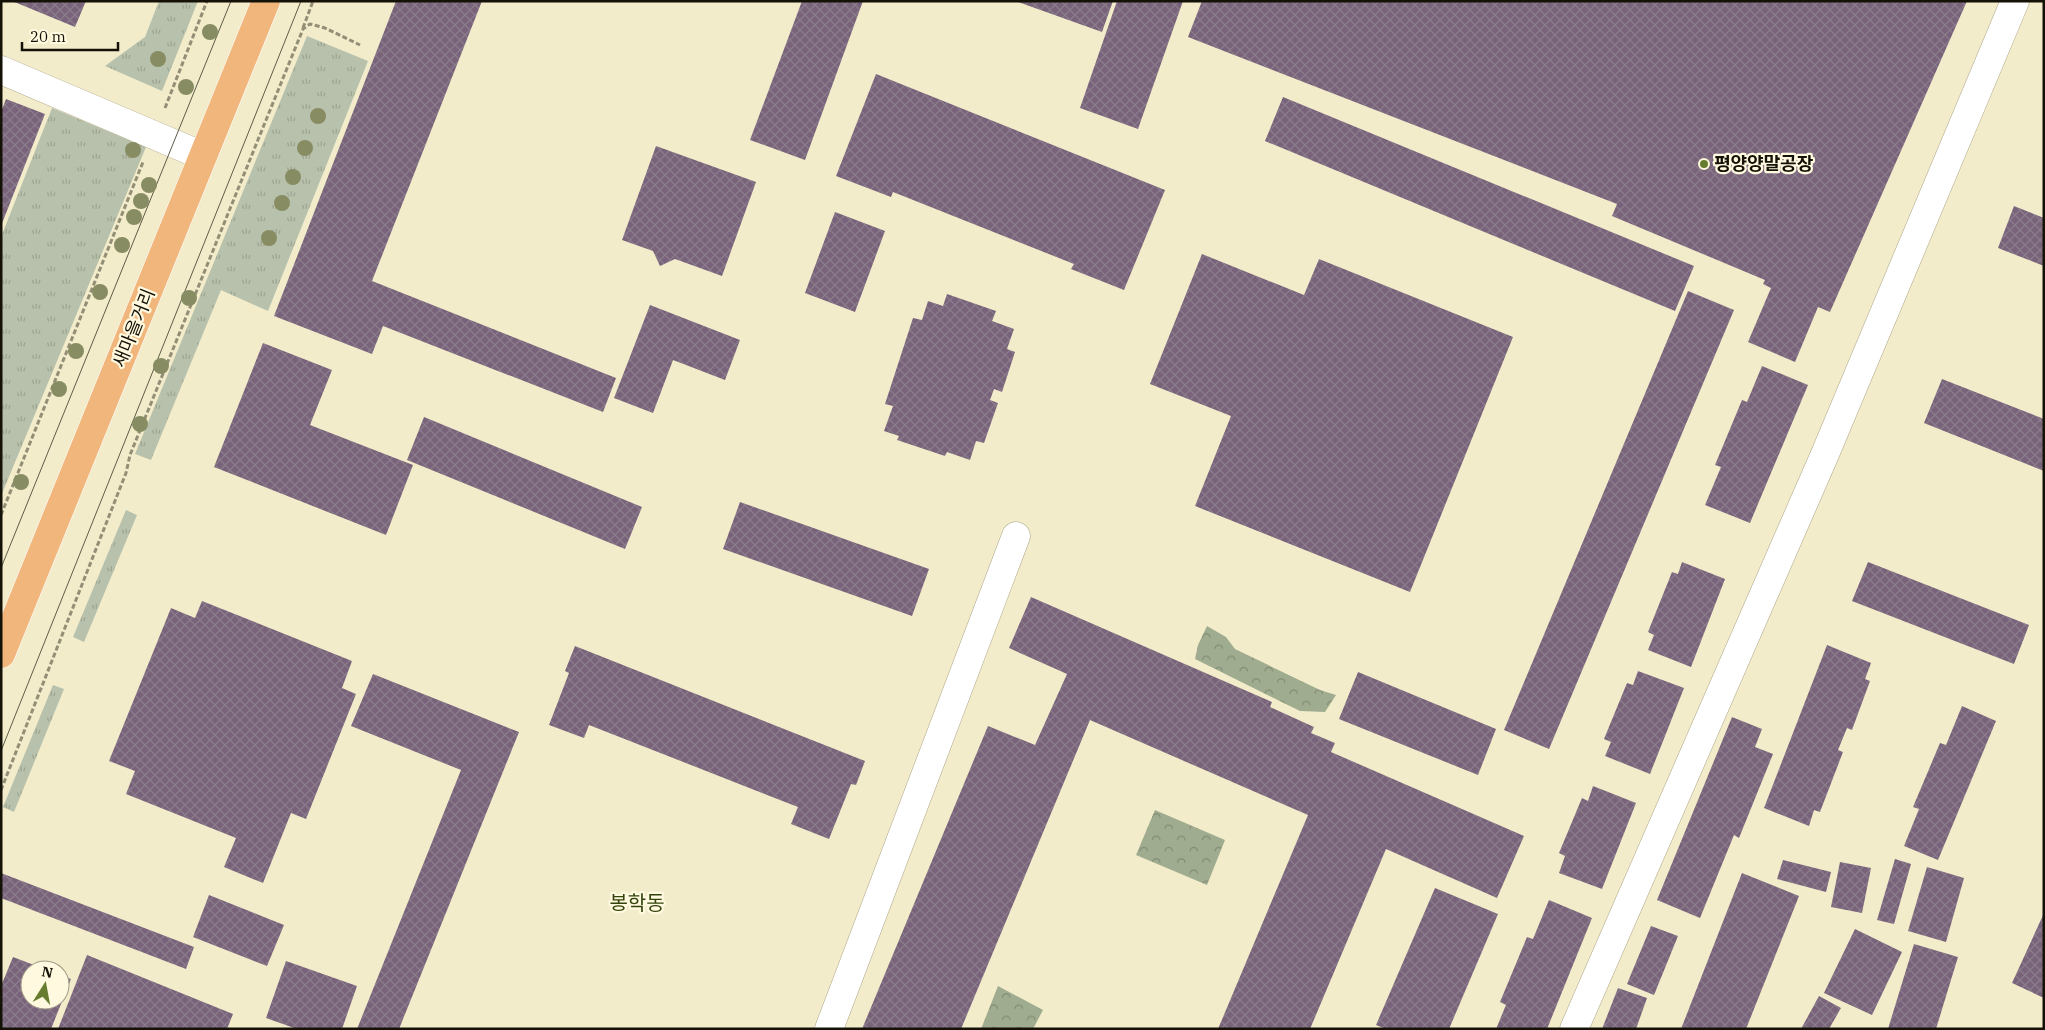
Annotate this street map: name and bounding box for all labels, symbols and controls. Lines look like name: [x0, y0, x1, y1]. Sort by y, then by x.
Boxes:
scale bar: [22, 20, 119, 52]
text: 20 m: [30, 27, 66, 46]
place label: 평양양말공장: [1714, 152, 1814, 175]
marker: 평양양말공장: [1698, 158, 1710, 170]
street label: 새마을거리: [107, 285, 160, 371]
district label: 봉학동: [609, 889, 665, 916]
north arrow: [20, 960, 70, 1010]
text: N: [40, 962, 55, 982]

